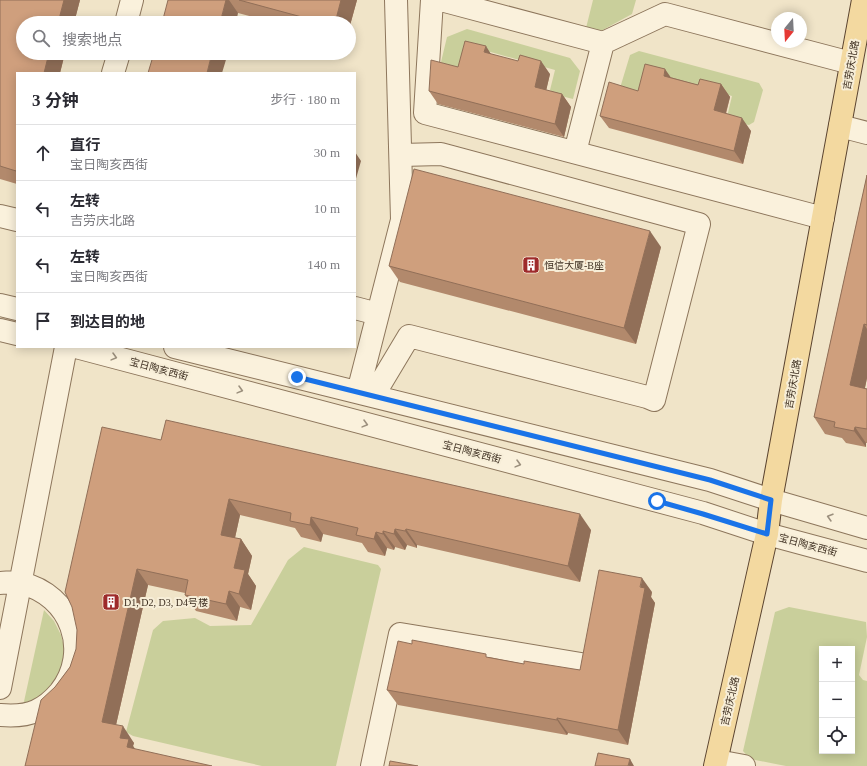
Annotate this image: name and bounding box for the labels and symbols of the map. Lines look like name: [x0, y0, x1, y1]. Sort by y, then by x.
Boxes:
north arrow: [771, 12, 807, 48]
street label: 吉劳庆北路: [841, 39, 861, 91]
building icon: 恒信大厦-B座: [521, 255, 541, 275]
place label: 恒信大厦-B座: [544, 260, 604, 271]
one-way arrow: [110, 352, 117, 361]
street label: 宝日陶亥西街: [129, 356, 189, 382]
street label: 吉劳庆北路: [783, 358, 803, 410]
route end: [288, 368, 306, 386]
one-way arrow: [236, 386, 243, 394]
one-way arrow: [361, 419, 368, 428]
street label: 宝日陶亥西街: [442, 439, 502, 465]
one-way arrow: [515, 460, 521, 468]
route start: [648, 492, 666, 510]
one-way arrow: [826, 513, 833, 522]
street label: 宝日陶亥西街: [778, 532, 838, 558]
building icon: D1, D2, D3, D4号楼: [101, 592, 121, 612]
place label: D1, D2, D3, D4号楼: [124, 597, 208, 608]
street label: 吉劳庆北路: [719, 675, 741, 727]

